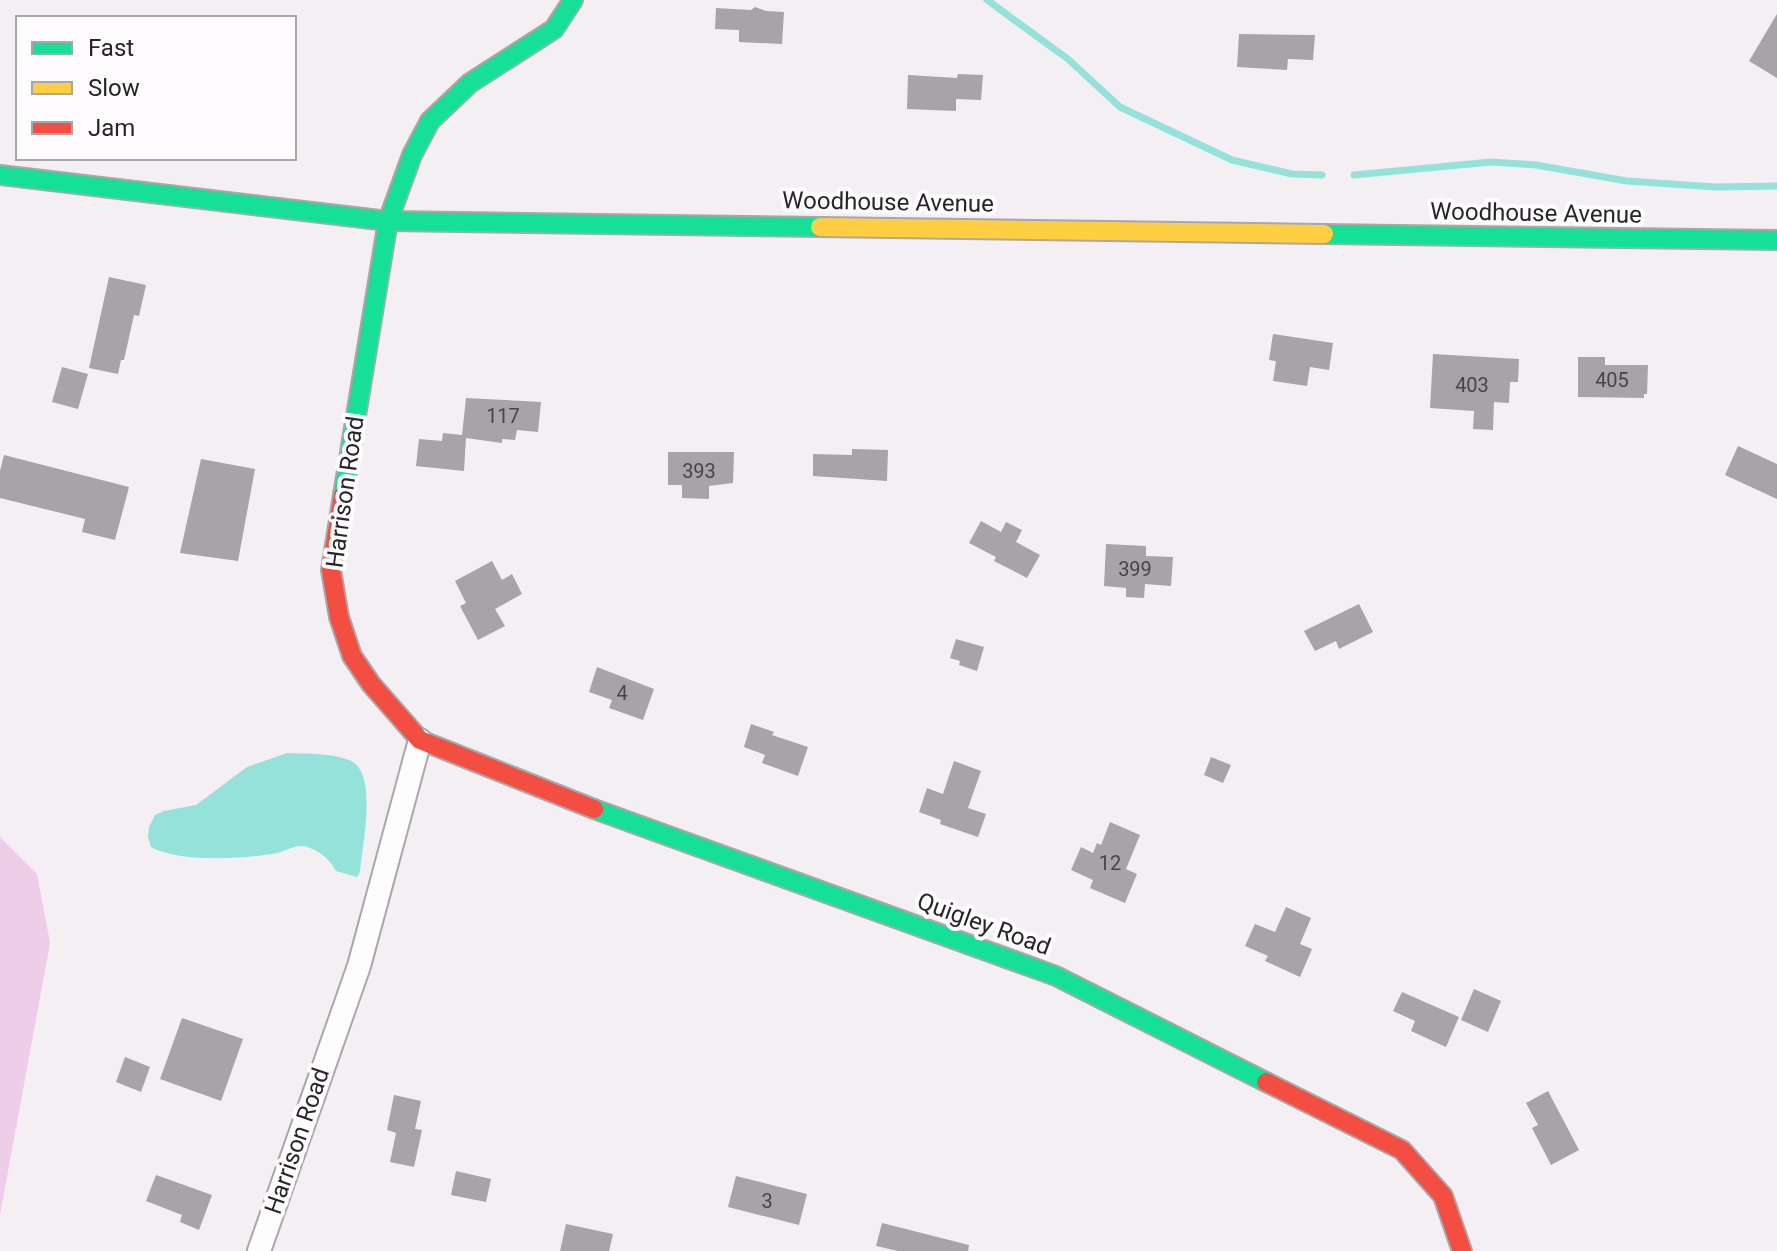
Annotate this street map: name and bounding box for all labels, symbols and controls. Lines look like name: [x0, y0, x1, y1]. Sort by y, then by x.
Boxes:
legend: [16, 16, 296, 160]
text: Fast: [88, 34, 134, 62]
text: Slow: [88, 74, 140, 102]
text: Jam: [88, 114, 135, 142]
street label: Woodhouse Avenue: [782, 186, 994, 218]
street label: Woodhouse Avenue: [1430, 197, 1642, 229]
house number: 405: [1595, 368, 1629, 392]
house number: 403: [1455, 373, 1489, 397]
house number: 117: [486, 404, 520, 428]
street label: Harrison Road: [321, 414, 369, 570]
house number: 393: [682, 459, 716, 483]
house number: 399: [1118, 557, 1152, 581]
house number: 4: [616, 681, 628, 705]
house number: 12: [1099, 851, 1121, 875]
street label: Quigley Road: [914, 887, 1054, 961]
street label: Harrison Road: [259, 1064, 335, 1218]
house number: 3: [761, 1189, 773, 1213]

